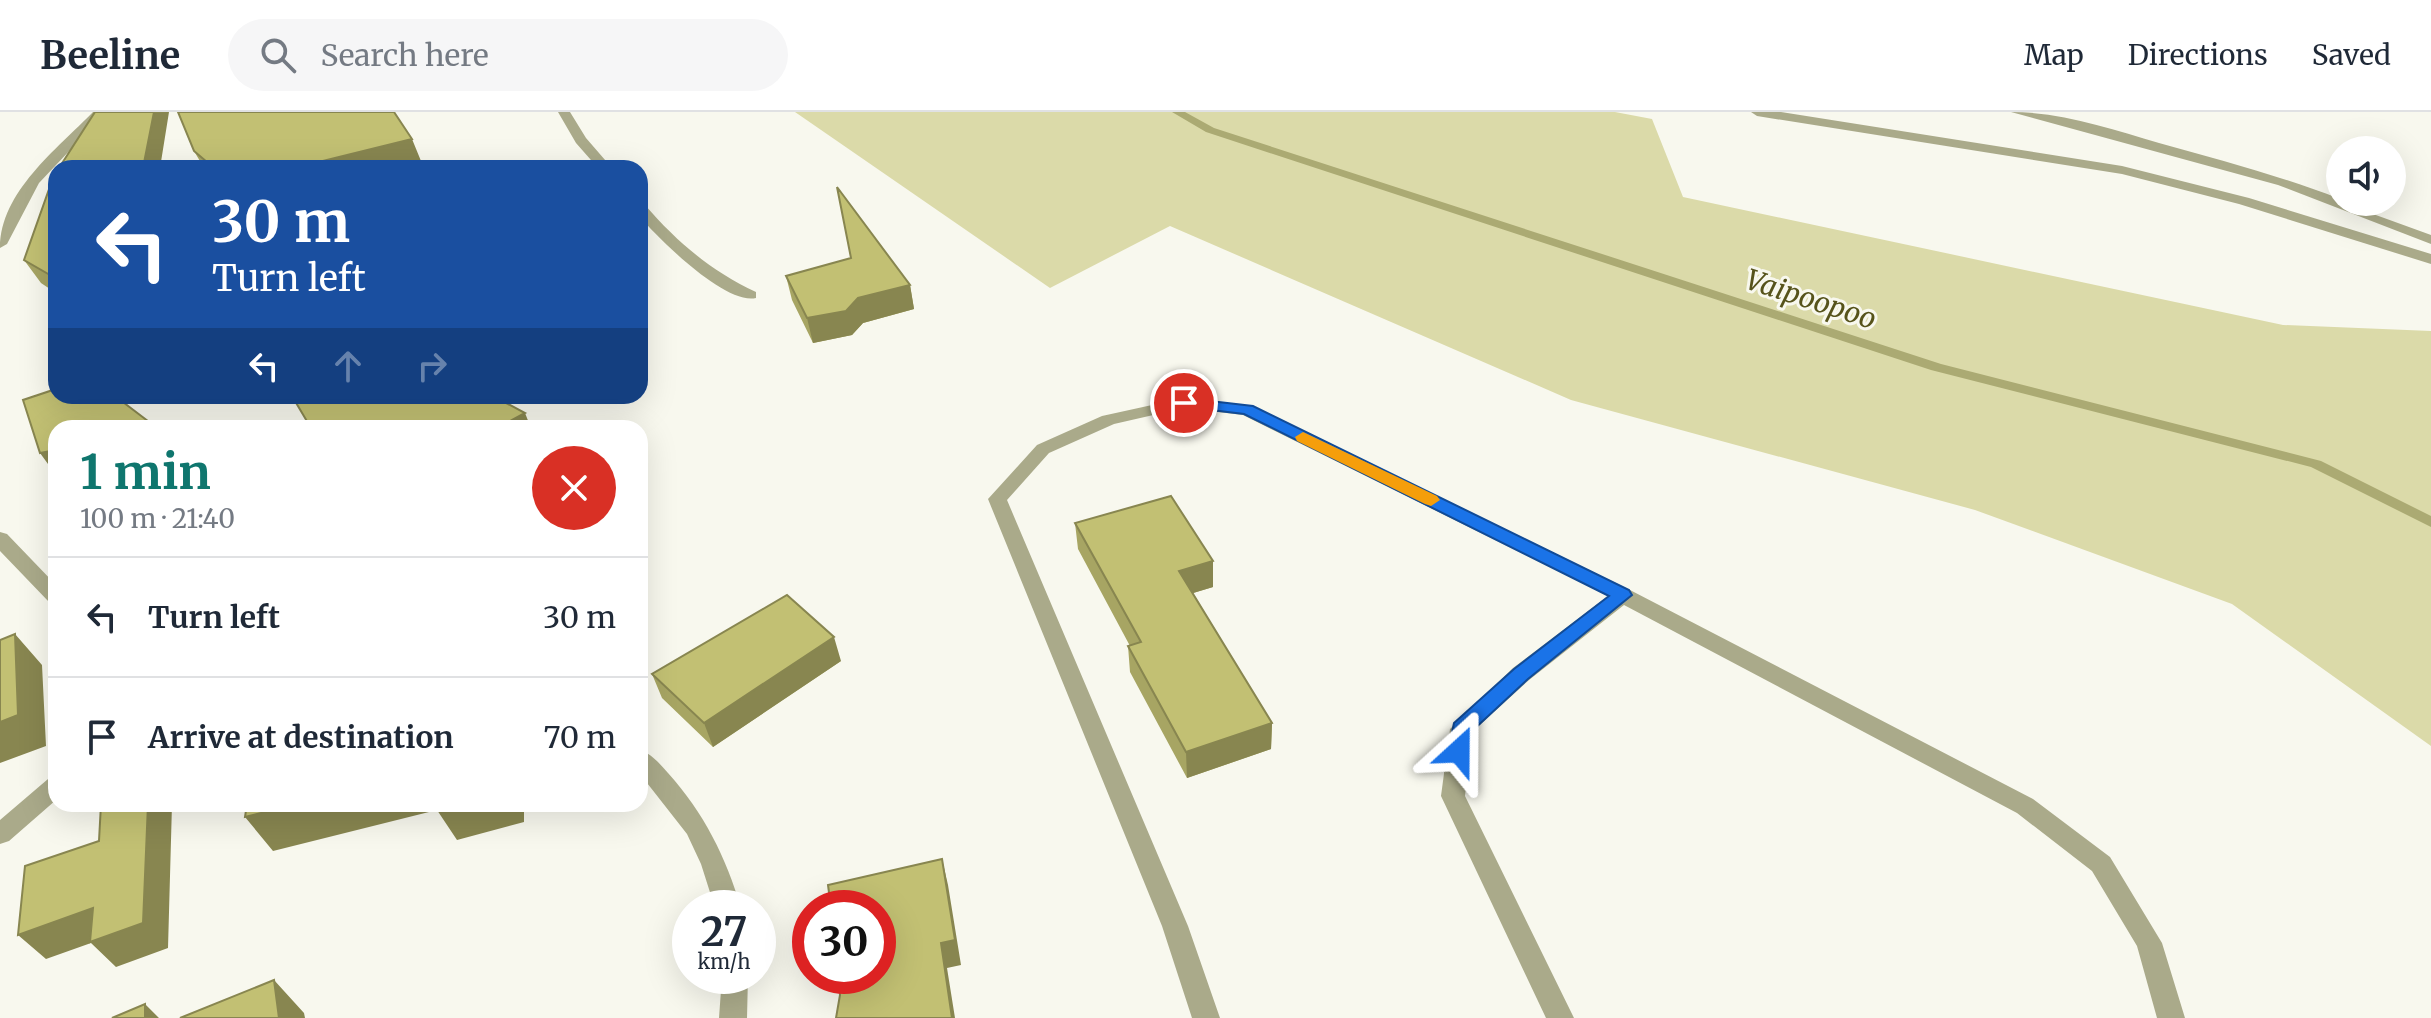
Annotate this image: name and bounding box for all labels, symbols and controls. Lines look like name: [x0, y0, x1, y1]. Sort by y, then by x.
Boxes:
search box: [228, 19, 788, 91]
text: Beeline: [40, 32, 180, 79]
icon: search: [256, 33, 300, 77]
text: Search here: [320, 36, 489, 74]
text: Map: [2024, 37, 2084, 73]
text: Directions: [2128, 37, 2268, 73]
text: Saved: [2312, 37, 2391, 73]
map controls: [2326, 136, 2406, 216]
button: sound: [2326, 136, 2406, 216]
text: 30 m: [212, 187, 350, 257]
icon: left: [80, 192, 184, 296]
text: Turn left: [212, 256, 366, 301]
water label: Vaipoopoo: [1741, 261, 1881, 337]
icon: left: [242, 344, 286, 388]
icon: ahead: [326, 344, 370, 388]
icon: right: [410, 344, 454, 388]
pin: [1150, 369, 1218, 437]
icon: arrive: [1162, 381, 1206, 425]
text: 1 min: [80, 442, 211, 502]
button: close: [532, 446, 616, 530]
text: 100 m · 21:40: [80, 502, 235, 535]
icon: left: [80, 595, 124, 639]
text: Turn left: [148, 598, 280, 636]
text: 30 m: [543, 598, 616, 636]
position arrow: [1417, 709, 1501, 793]
icon: arrive: [80, 715, 124, 759]
text: Arrive at destination: [148, 718, 454, 756]
text: 70 m: [543, 718, 616, 756]
speed limit sign: 30: [792, 890, 896, 994]
text: 27: [701, 907, 747, 957]
text: km/h: [698, 949, 750, 974]

